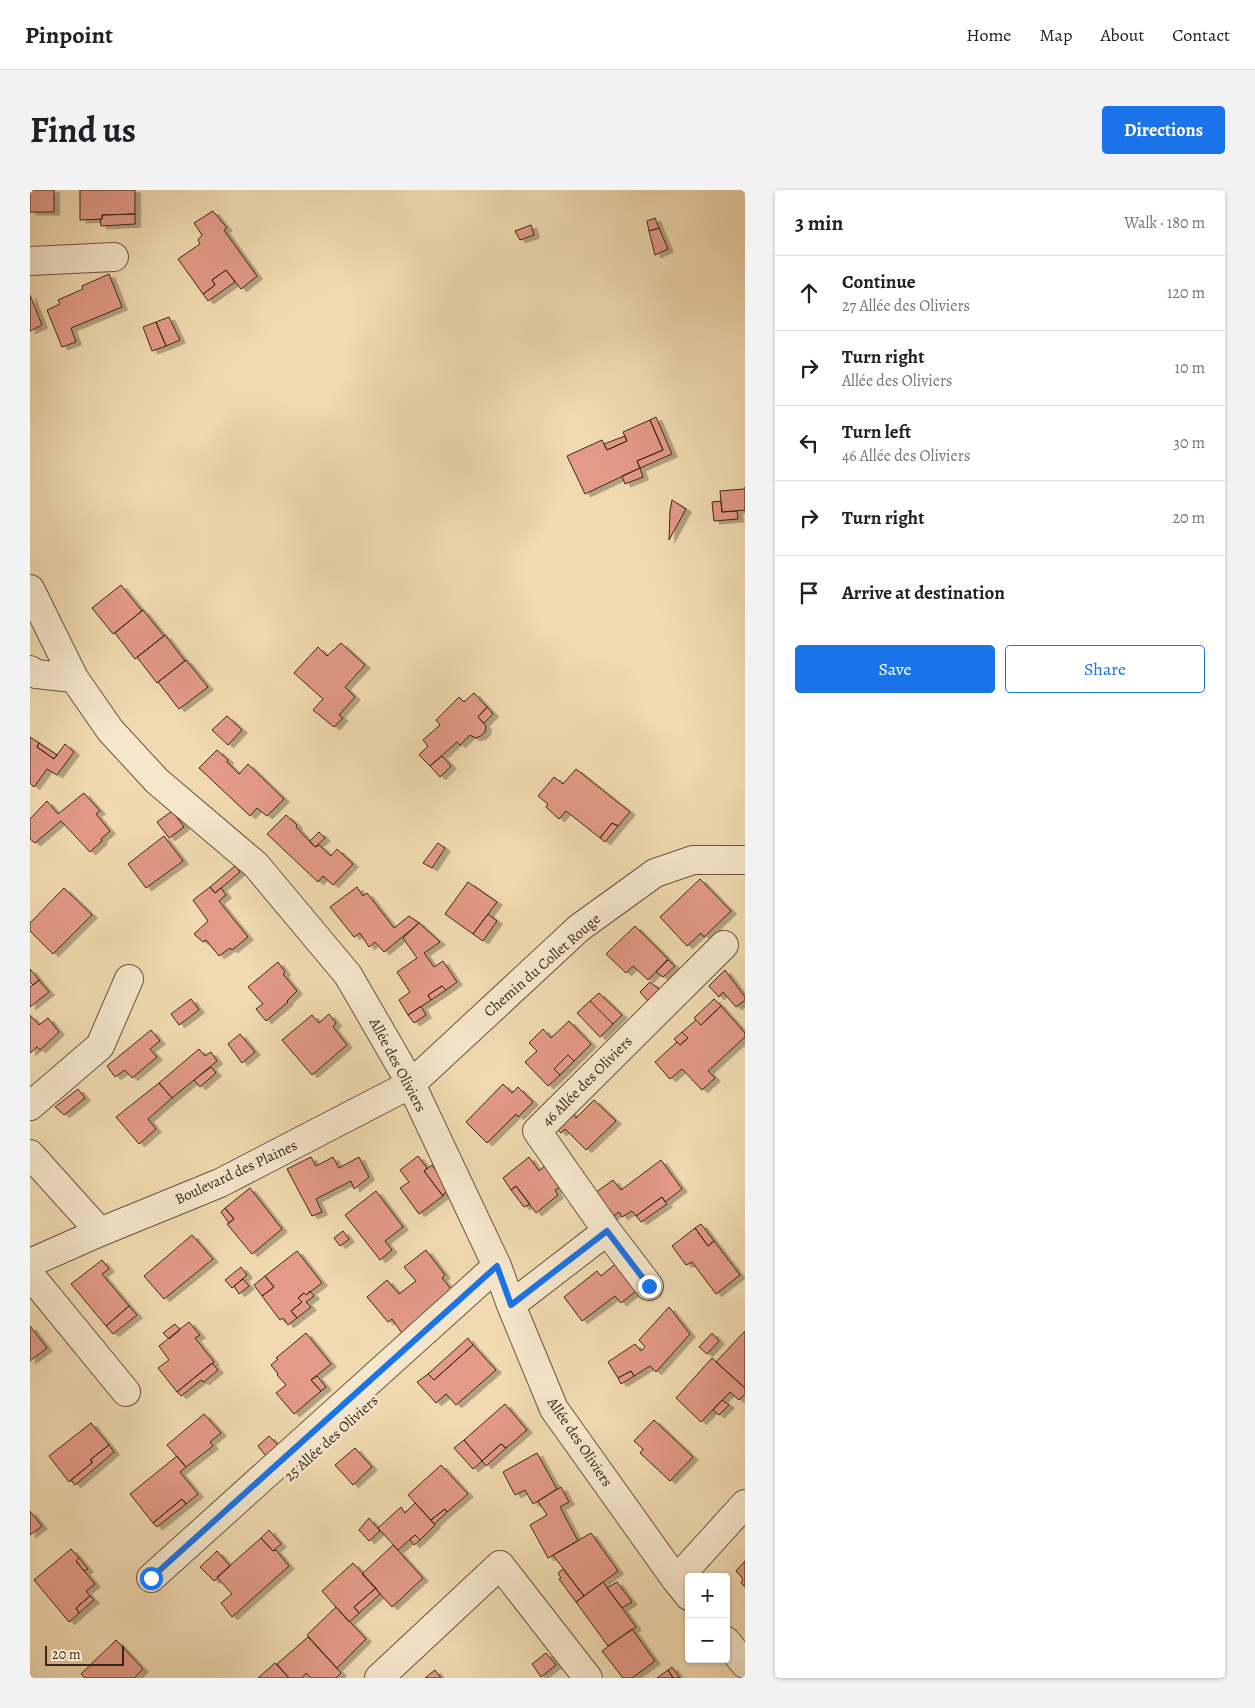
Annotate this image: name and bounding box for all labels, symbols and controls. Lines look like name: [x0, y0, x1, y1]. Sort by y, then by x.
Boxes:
text: Pinpoint: [25, 19, 113, 51]
text: Home: [966, 23, 1011, 47]
text: Map: [1039, 23, 1072, 47]
text: About: [1100, 23, 1144, 47]
text: Contact: [1172, 23, 1230, 47]
text: Find us: [30, 106, 136, 154]
button: Directions: [1102, 106, 1225, 154]
text: 3 min: [795, 209, 843, 237]
text: Walk · 180 m: [1124, 212, 1205, 234]
text: Continue: [842, 269, 916, 295]
icon: ahead: [795, 279, 823, 307]
text: 120 m: [1167, 282, 1205, 304]
text: 27 Allée des Oliviers: [842, 295, 970, 317]
text: Turn right: [842, 344, 924, 370]
icon: right: [795, 354, 823, 382]
text: 10 m: [1175, 357, 1205, 379]
text: Allée des Oliviers: [842, 370, 953, 392]
text: Turn left: [842, 419, 911, 445]
icon: left: [795, 429, 823, 457]
text: 30 m: [1173, 432, 1205, 454]
text: 46 Allée des Oliviers: [842, 445, 970, 467]
icon: right: [795, 504, 823, 532]
text: Turn right: [842, 505, 924, 531]
text: 20 m: [1172, 507, 1205, 529]
icon: arrive: [795, 579, 823, 607]
text: Arrive at destination: [842, 580, 1005, 606]
button: Save: [795, 645, 995, 693]
button: Share: [1005, 645, 1205, 693]
street label: Chemin du Collet Rouge: [480, 909, 605, 1021]
street label: Allée des Oliviers: [364, 1014, 431, 1115]
street label: 46 Allée des Oliviers: [537, 1031, 637, 1131]
street label: Boulevard des Plaines: [172, 1135, 300, 1209]
route end: [638, 1275, 661, 1298]
street label: 25 Allée des Oliviers: [280, 1390, 382, 1486]
street label: Allée des Oliviers: [542, 1393, 617, 1491]
route start: [140, 1567, 163, 1590]
map controls: [685, 1573, 730, 1663]
button: +: [685, 1573, 730, 1618]
button: −: [685, 1618, 730, 1663]
scale bar: [45, 1643, 124, 1666]
text: 20 m: [52, 1645, 81, 1664]

